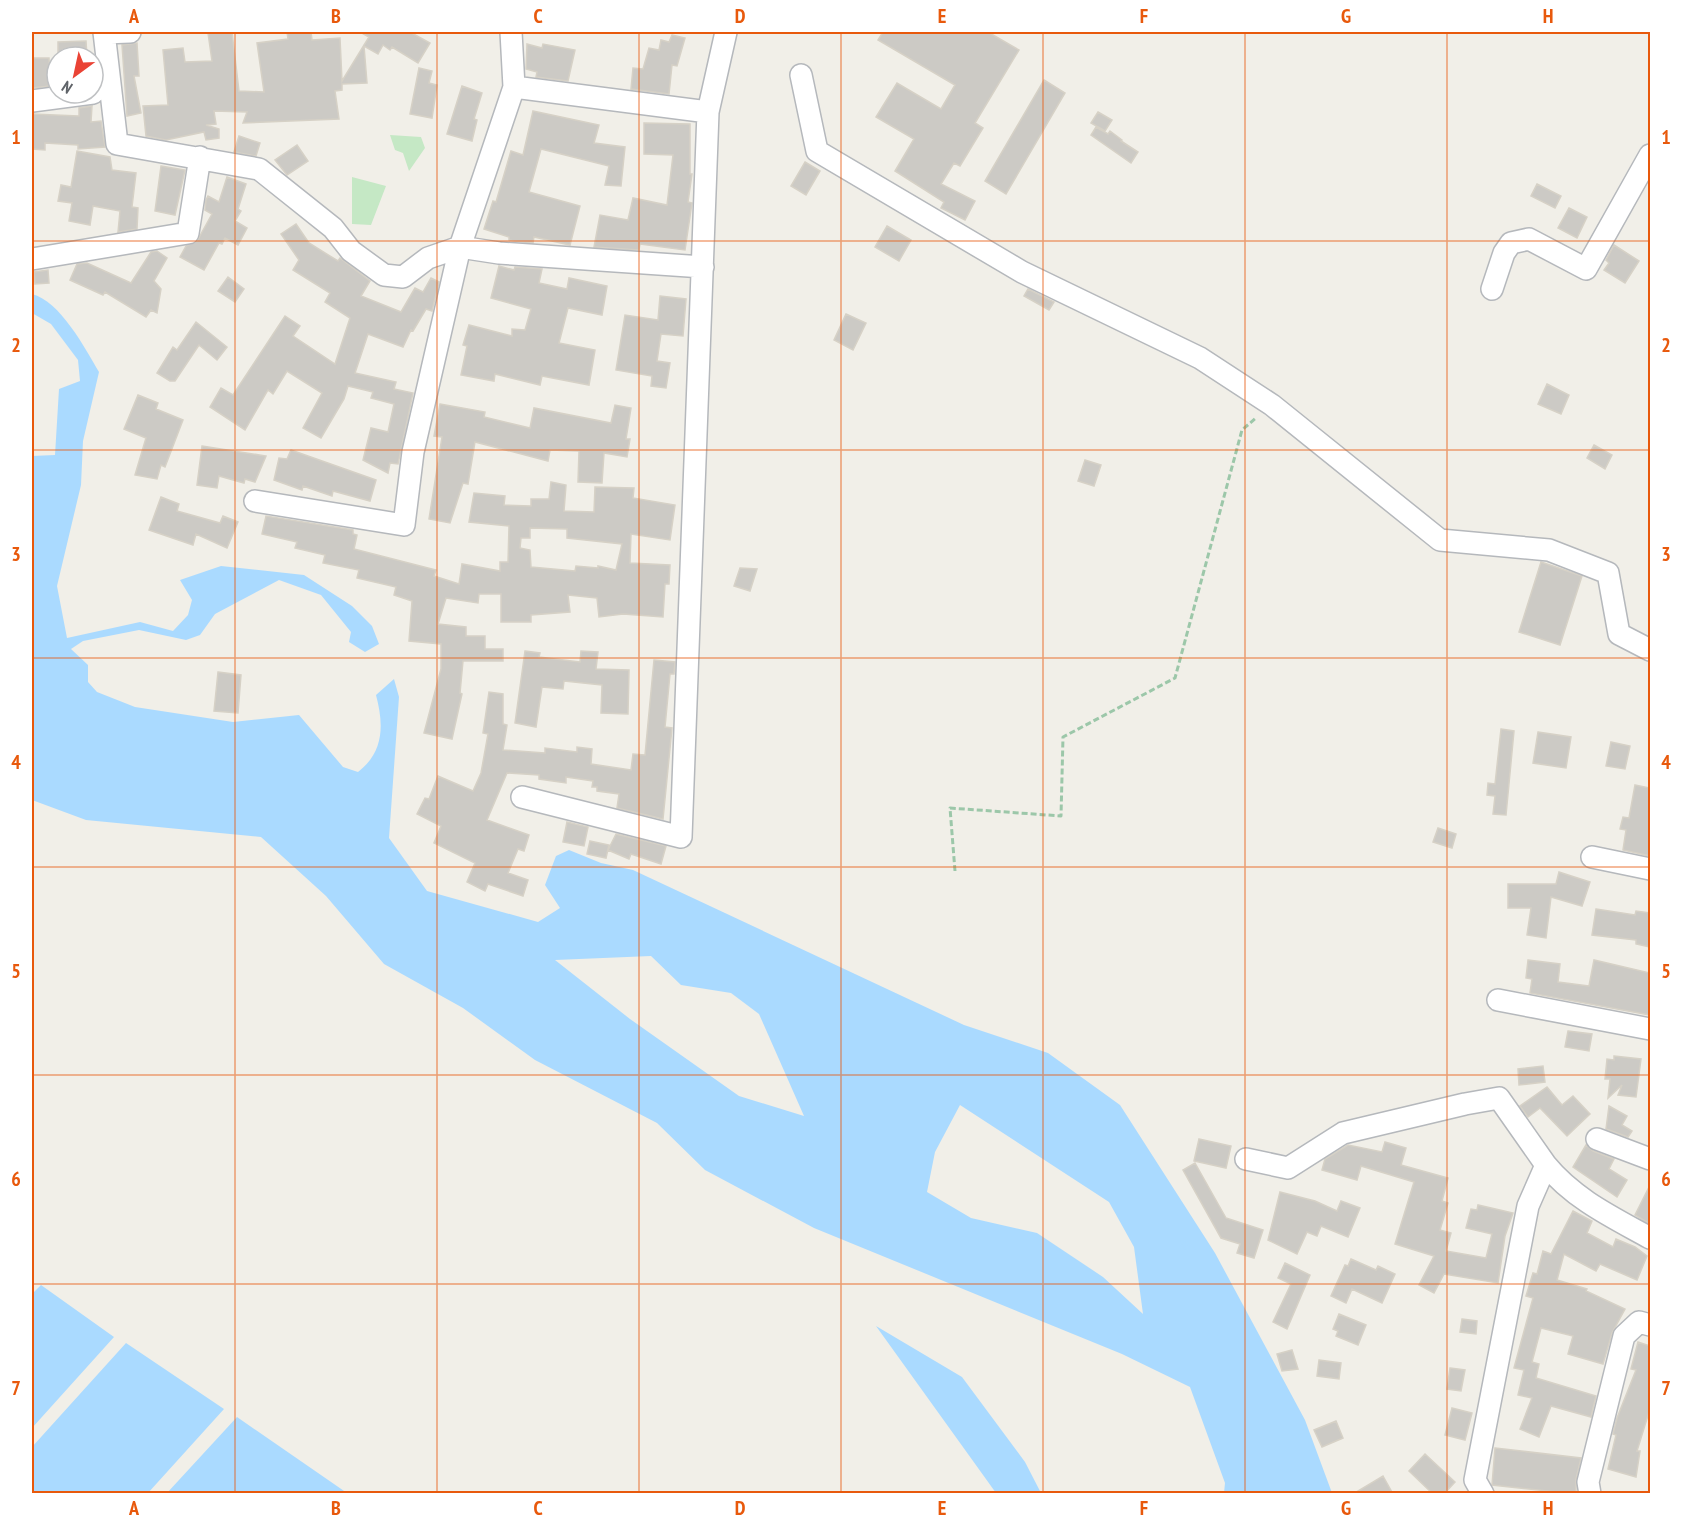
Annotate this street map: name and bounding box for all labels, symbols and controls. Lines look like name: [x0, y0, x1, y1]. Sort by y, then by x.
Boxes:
text: A: [128, 3, 140, 29]
text: B: [331, 3, 341, 29]
text: C: [533, 3, 543, 29]
text: D: [735, 3, 746, 29]
text: E: [938, 3, 946, 29]
text: F: [1140, 3, 1148, 29]
text: G: [1341, 3, 1351, 29]
text: H: [1543, 3, 1553, 29]
north arrow: [45, 45, 105, 105]
text: N: [58, 77, 76, 98]
text: 1: [11, 124, 21, 150]
text: 1: [1661, 124, 1671, 150]
text: 2: [11, 332, 21, 358]
text: 2: [1661, 332, 1671, 358]
text: 3: [11, 541, 21, 567]
text: 3: [1661, 541, 1671, 567]
text: 4: [11, 749, 21, 775]
text: 4: [1661, 749, 1671, 775]
text: 5: [11, 958, 21, 984]
text: 5: [1661, 958, 1671, 984]
text: 6: [11, 1166, 21, 1192]
text: 6: [1661, 1166, 1671, 1192]
text: 7: [11, 1375, 21, 1401]
text: 7: [1661, 1375, 1671, 1401]
text: A: [128, 1495, 140, 1521]
text: B: [331, 1495, 341, 1521]
text: C: [533, 1495, 543, 1521]
text: D: [735, 1495, 746, 1521]
text: E: [938, 1495, 946, 1521]
text: F: [1140, 1495, 1148, 1521]
text: G: [1341, 1495, 1351, 1521]
text: H: [1543, 1495, 1553, 1521]

